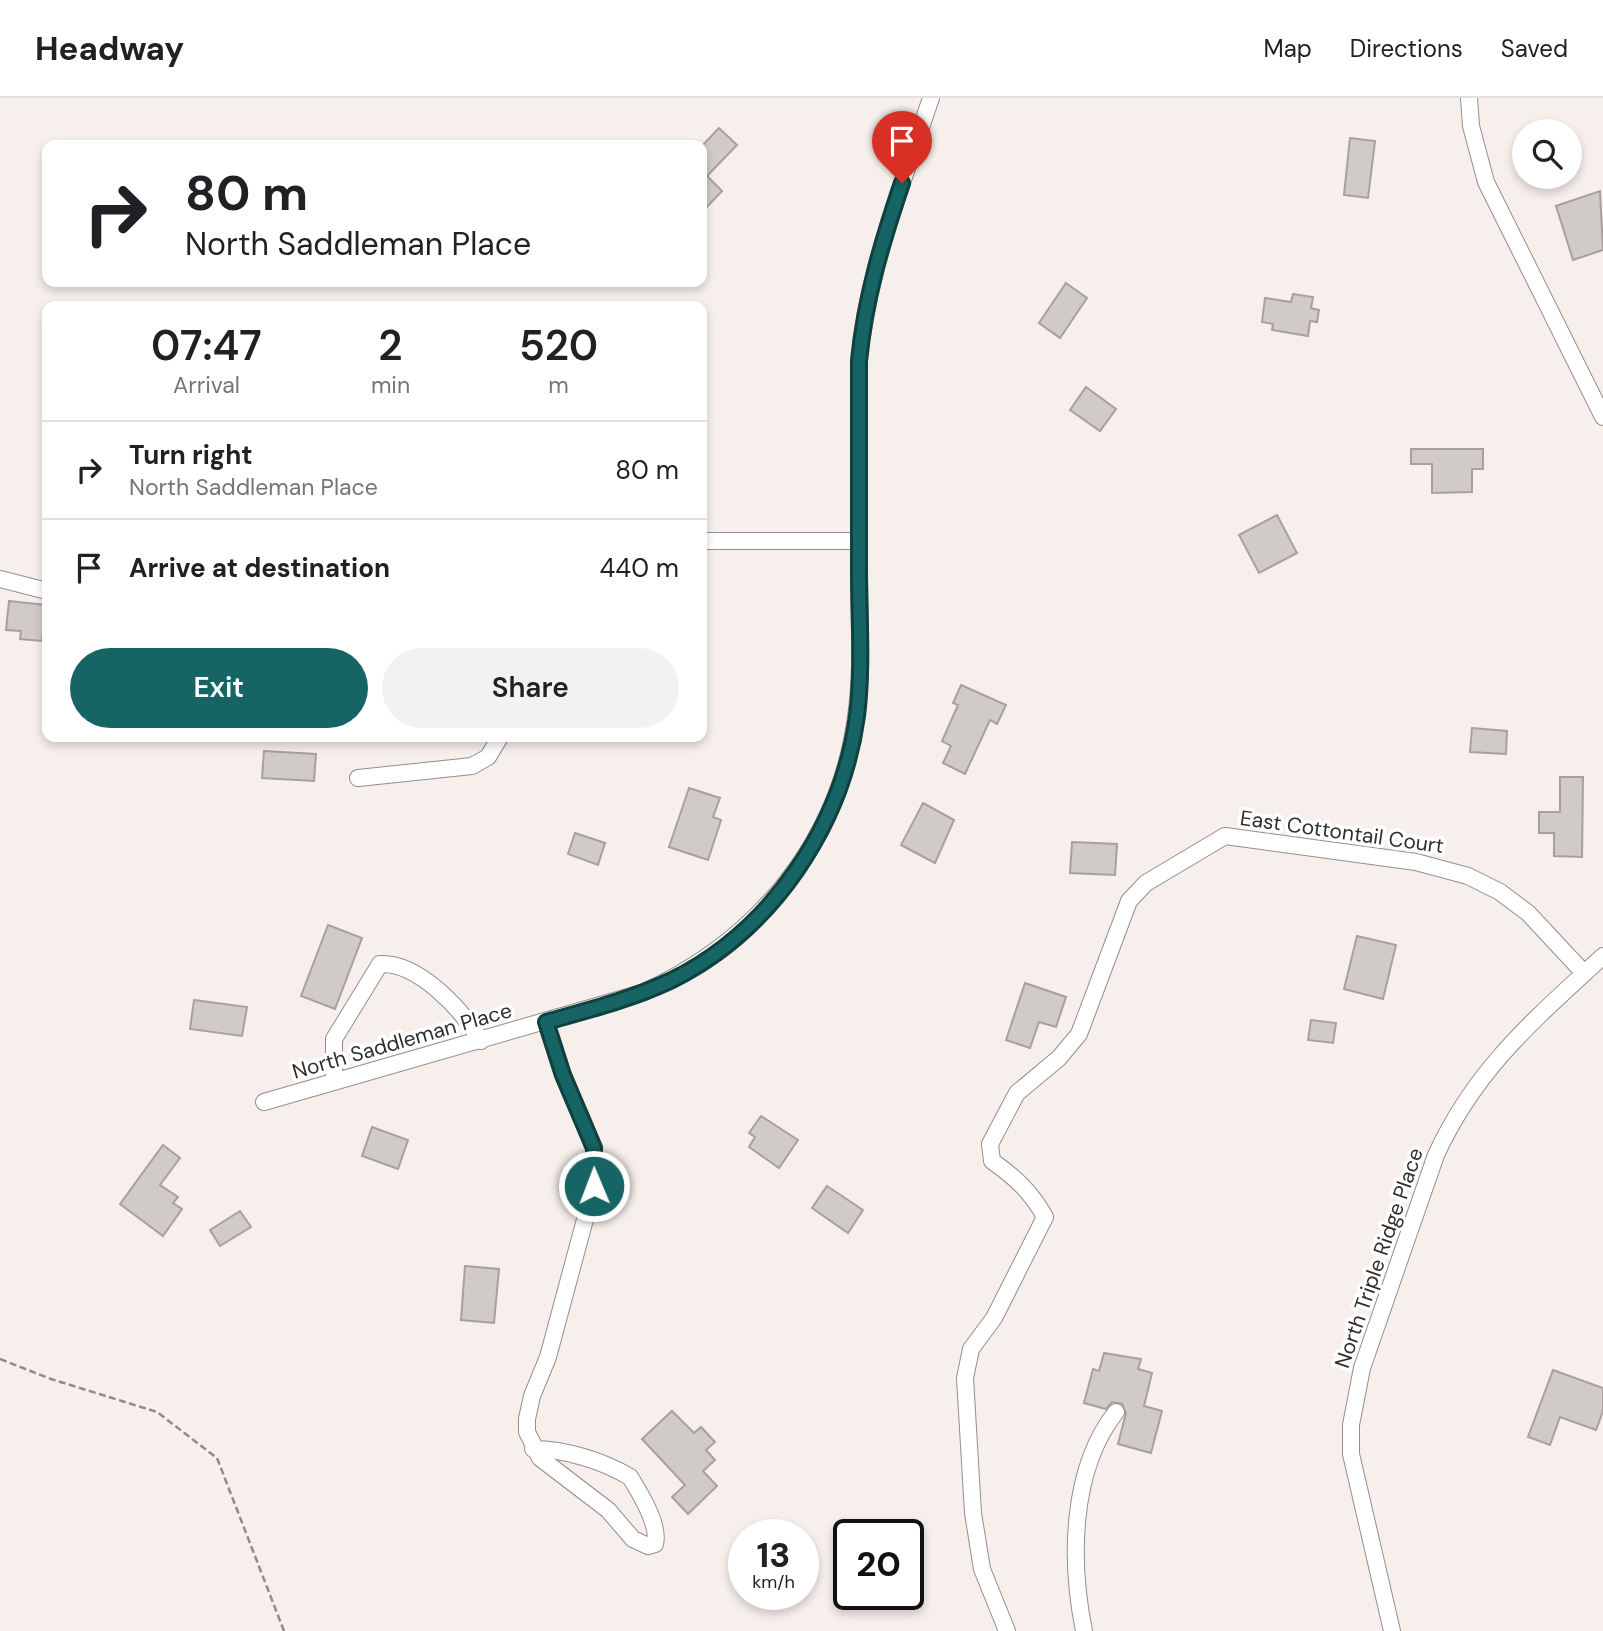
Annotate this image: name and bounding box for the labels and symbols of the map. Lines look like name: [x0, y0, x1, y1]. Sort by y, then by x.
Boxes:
pin: [872, 111, 932, 183]
street label: East Cottontail Court: [1238, 804, 1446, 860]
street label: North Saddleman Place: [289, 996, 515, 1086]
street label: North Triple Ridge Place: [1328, 1144, 1430, 1372]
position arrow: [557, 1149, 631, 1223]
speed limit sign: 20: [833, 1519, 924, 1610]

